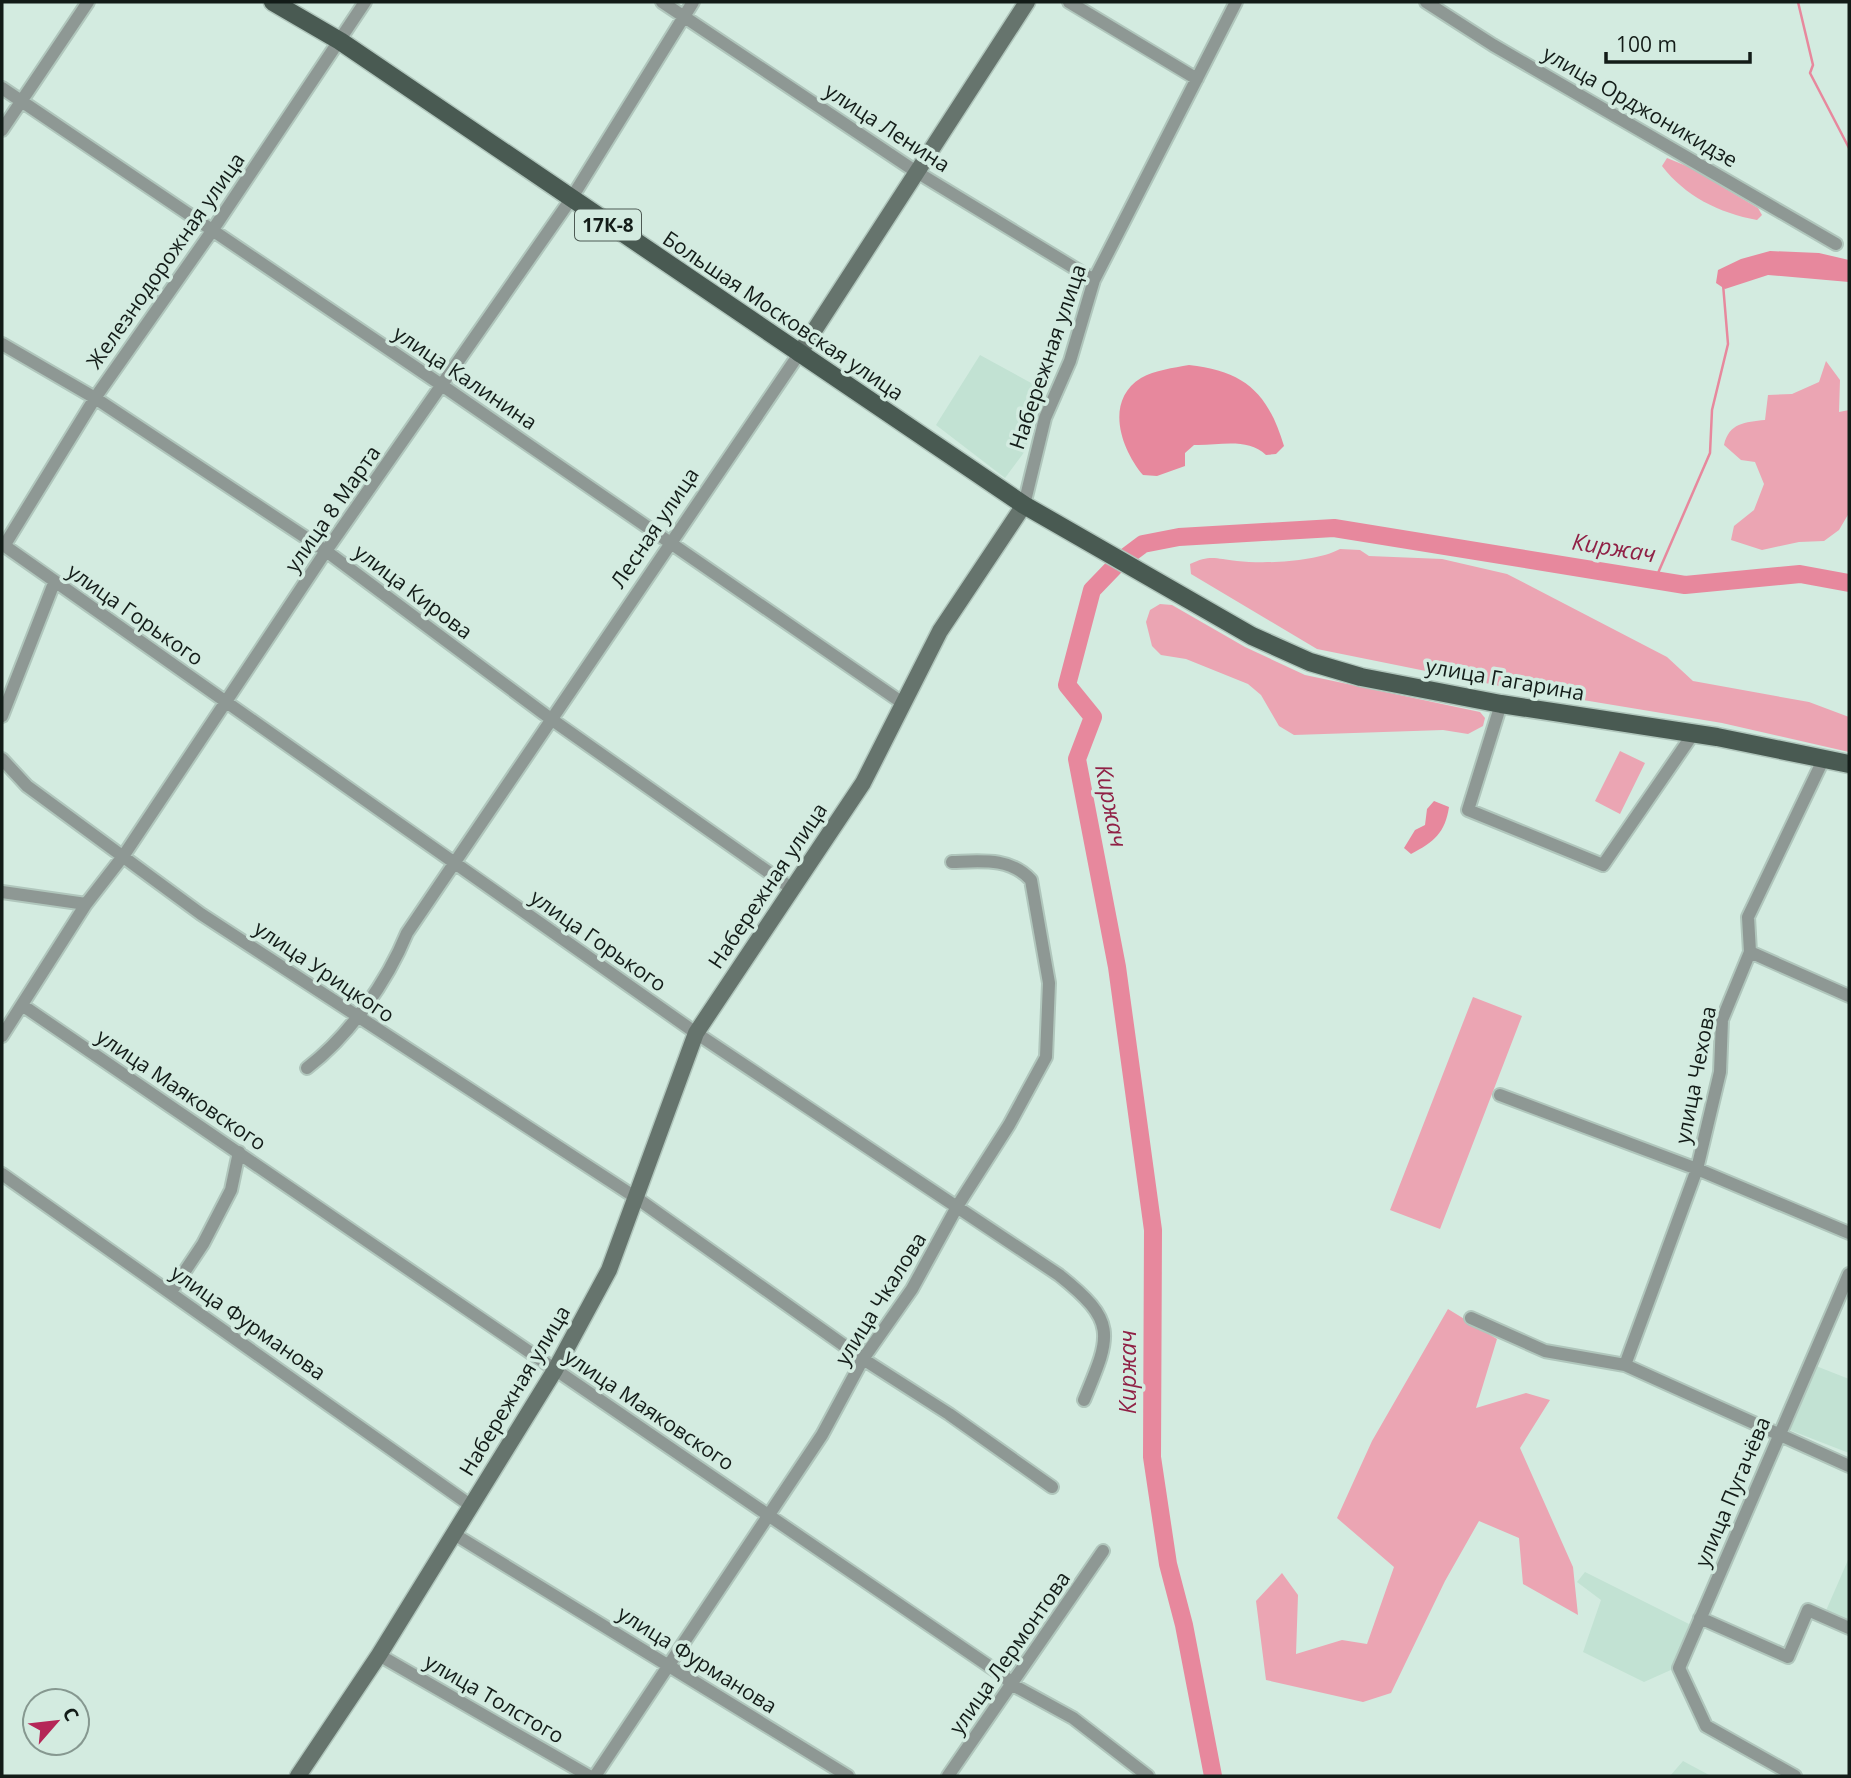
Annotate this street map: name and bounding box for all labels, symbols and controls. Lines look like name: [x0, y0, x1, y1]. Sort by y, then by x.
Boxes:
scale bar: [1606, 21, 1750, 65]
text: 100 m: [1616, 30, 1677, 58]
street label: улица Орджоникидзе: [1538, 39, 1743, 173]
street label: улица Ленина: [819, 76, 956, 178]
street label: Железнодорожная улица: [80, 147, 251, 374]
road number: 17К-8: [575, 210, 641, 241]
street label: Большая Московская улица: [658, 224, 909, 406]
street label: Набережная улица: [1002, 260, 1092, 453]
street label: улица Калинина: [388, 319, 543, 436]
street label: улица 8 Марта: [278, 440, 386, 577]
street label: Лесная улица: [604, 462, 705, 593]
water label: Киржач: [1570, 525, 1658, 569]
street label: улица Кирова: [349, 537, 479, 645]
street label: улица Горького: [62, 557, 209, 672]
street label: улица Гагарина: [1424, 651, 1587, 707]
water label: Киржач: [1088, 761, 1136, 850]
street label: Набережная улица: [701, 797, 833, 974]
street label: улица Горького: [525, 883, 672, 998]
street label: улица Урицкого: [249, 914, 400, 1029]
street label: улица Чехова: [1668, 1003, 1722, 1146]
street label: улица Маяковского: [91, 1022, 272, 1156]
street label: улица Чкалова: [828, 1227, 932, 1370]
street label: улица Фурманова: [166, 1258, 332, 1386]
street label: Набережная улица: [452, 1300, 576, 1481]
water label: Киржач: [1111, 1330, 1143, 1414]
street label: улица Маяковского: [559, 1342, 740, 1476]
street label: улица Пугачёва: [1688, 1412, 1776, 1571]
street label: улица Лермонтова: [942, 1565, 1076, 1740]
street label: улица Фурманова: [613, 1599, 783, 1720]
street label: улица Толстого: [420, 1647, 569, 1749]
north arrow: [21, 1687, 91, 1757]
text: С: [57, 1703, 85, 1725]

